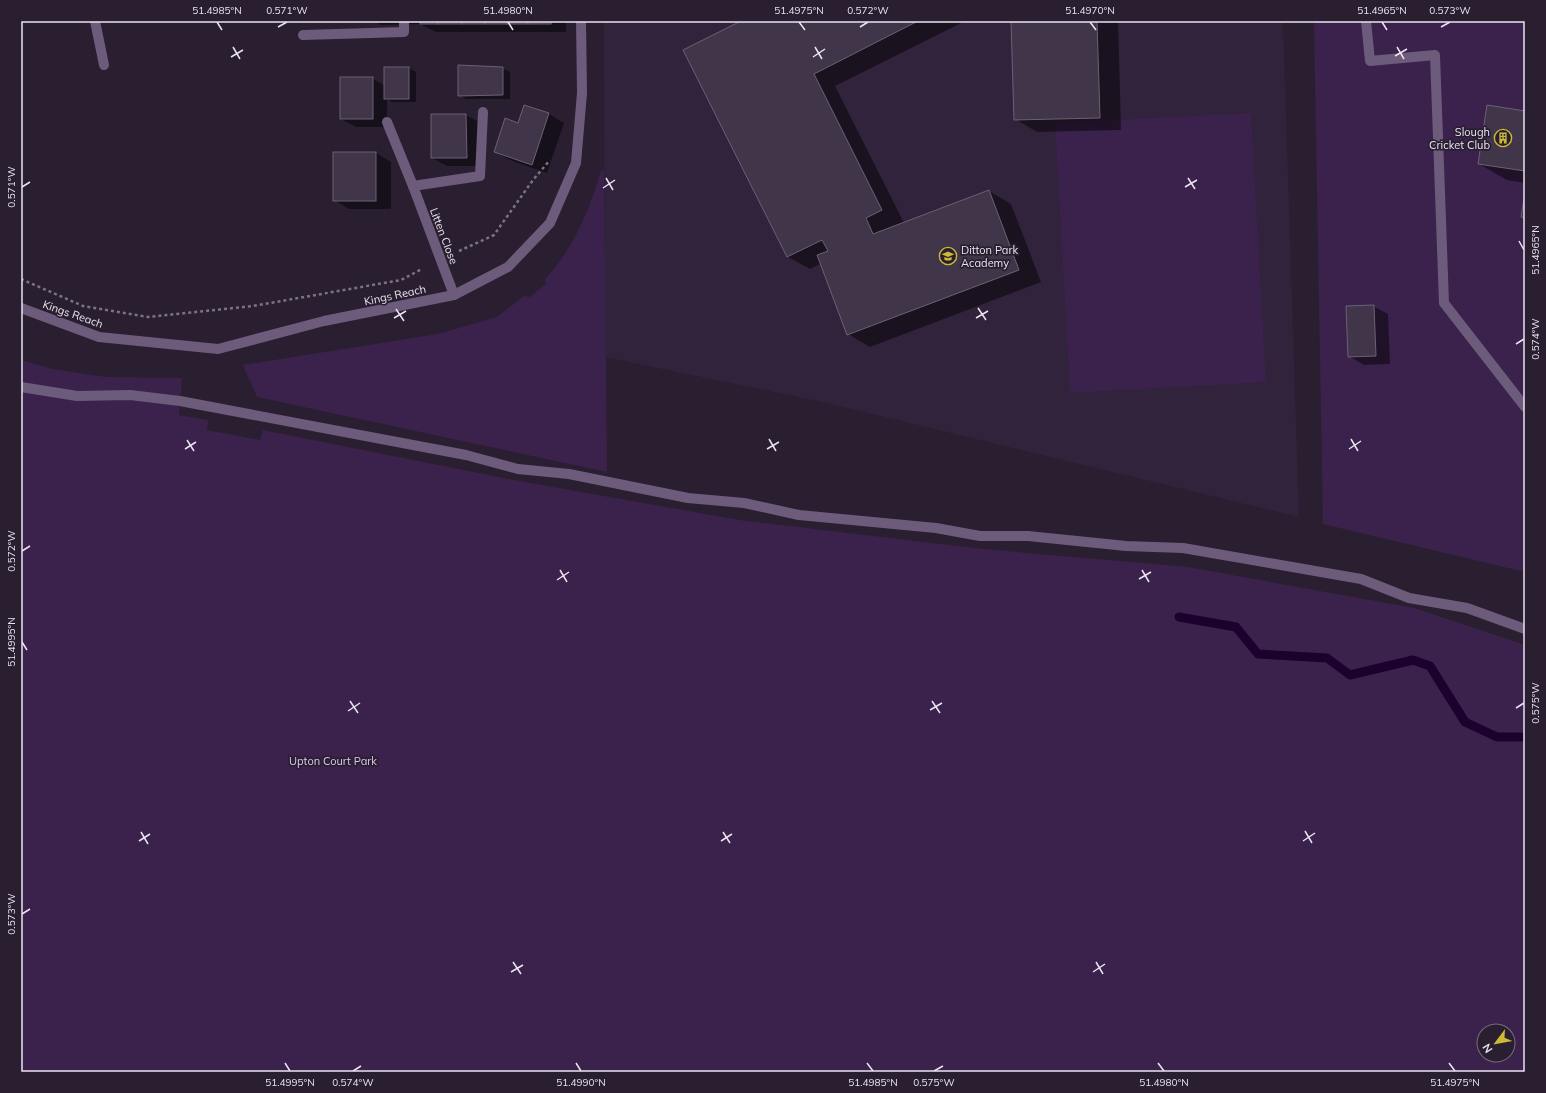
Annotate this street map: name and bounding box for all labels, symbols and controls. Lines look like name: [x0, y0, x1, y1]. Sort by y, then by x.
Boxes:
text: 51.4985°N: [192, 4, 242, 17]
text: 0.571°W: [266, 4, 308, 17]
text: 51.4980°N: [483, 4, 533, 17]
text: 51.4975°N: [774, 4, 824, 17]
text: 0.572°W: [847, 4, 889, 17]
text: 51.4970°N: [1065, 4, 1115, 17]
text: 51.4965°N: [1357, 4, 1407, 17]
text: 0.573°W: [1429, 4, 1471, 17]
place label: Slough Cricket Club: [1429, 125, 1490, 152]
building icon: Slough Cricket Club: [1493, 128, 1513, 148]
text: 0.571°W: [5, 166, 18, 208]
street label: Litten Close: [427, 206, 461, 266]
text: 51.4965°N: [1529, 225, 1542, 275]
place label: Ditton Park Academy: [961, 243, 1018, 270]
school or university icon: Ditton Park Academy: [938, 246, 958, 266]
street label: Kings Reach: [363, 282, 427, 308]
street label: Kings Reach: [41, 297, 105, 331]
text: 0.574°W: [1529, 318, 1542, 360]
text: 0.572°W: [5, 530, 18, 572]
text: 51.4995°N: [5, 617, 18, 667]
text: 0.575°W: [1529, 682, 1542, 724]
park label: Upton Court Park: [289, 754, 377, 768]
text: 0.573°W: [5, 893, 18, 935]
north arrow: [1476, 1023, 1516, 1063]
text: N: [1479, 1041, 1496, 1056]
text: 51.4995°N: [265, 1076, 315, 1089]
text: 0.574°W: [332, 1076, 374, 1089]
text: 51.4990°N: [556, 1076, 606, 1089]
text: 51.4985°N: [848, 1076, 898, 1089]
text: 0.575°W: [913, 1076, 955, 1089]
text: 51.4980°N: [1139, 1076, 1189, 1089]
text: 51.4975°N: [1430, 1076, 1480, 1089]

